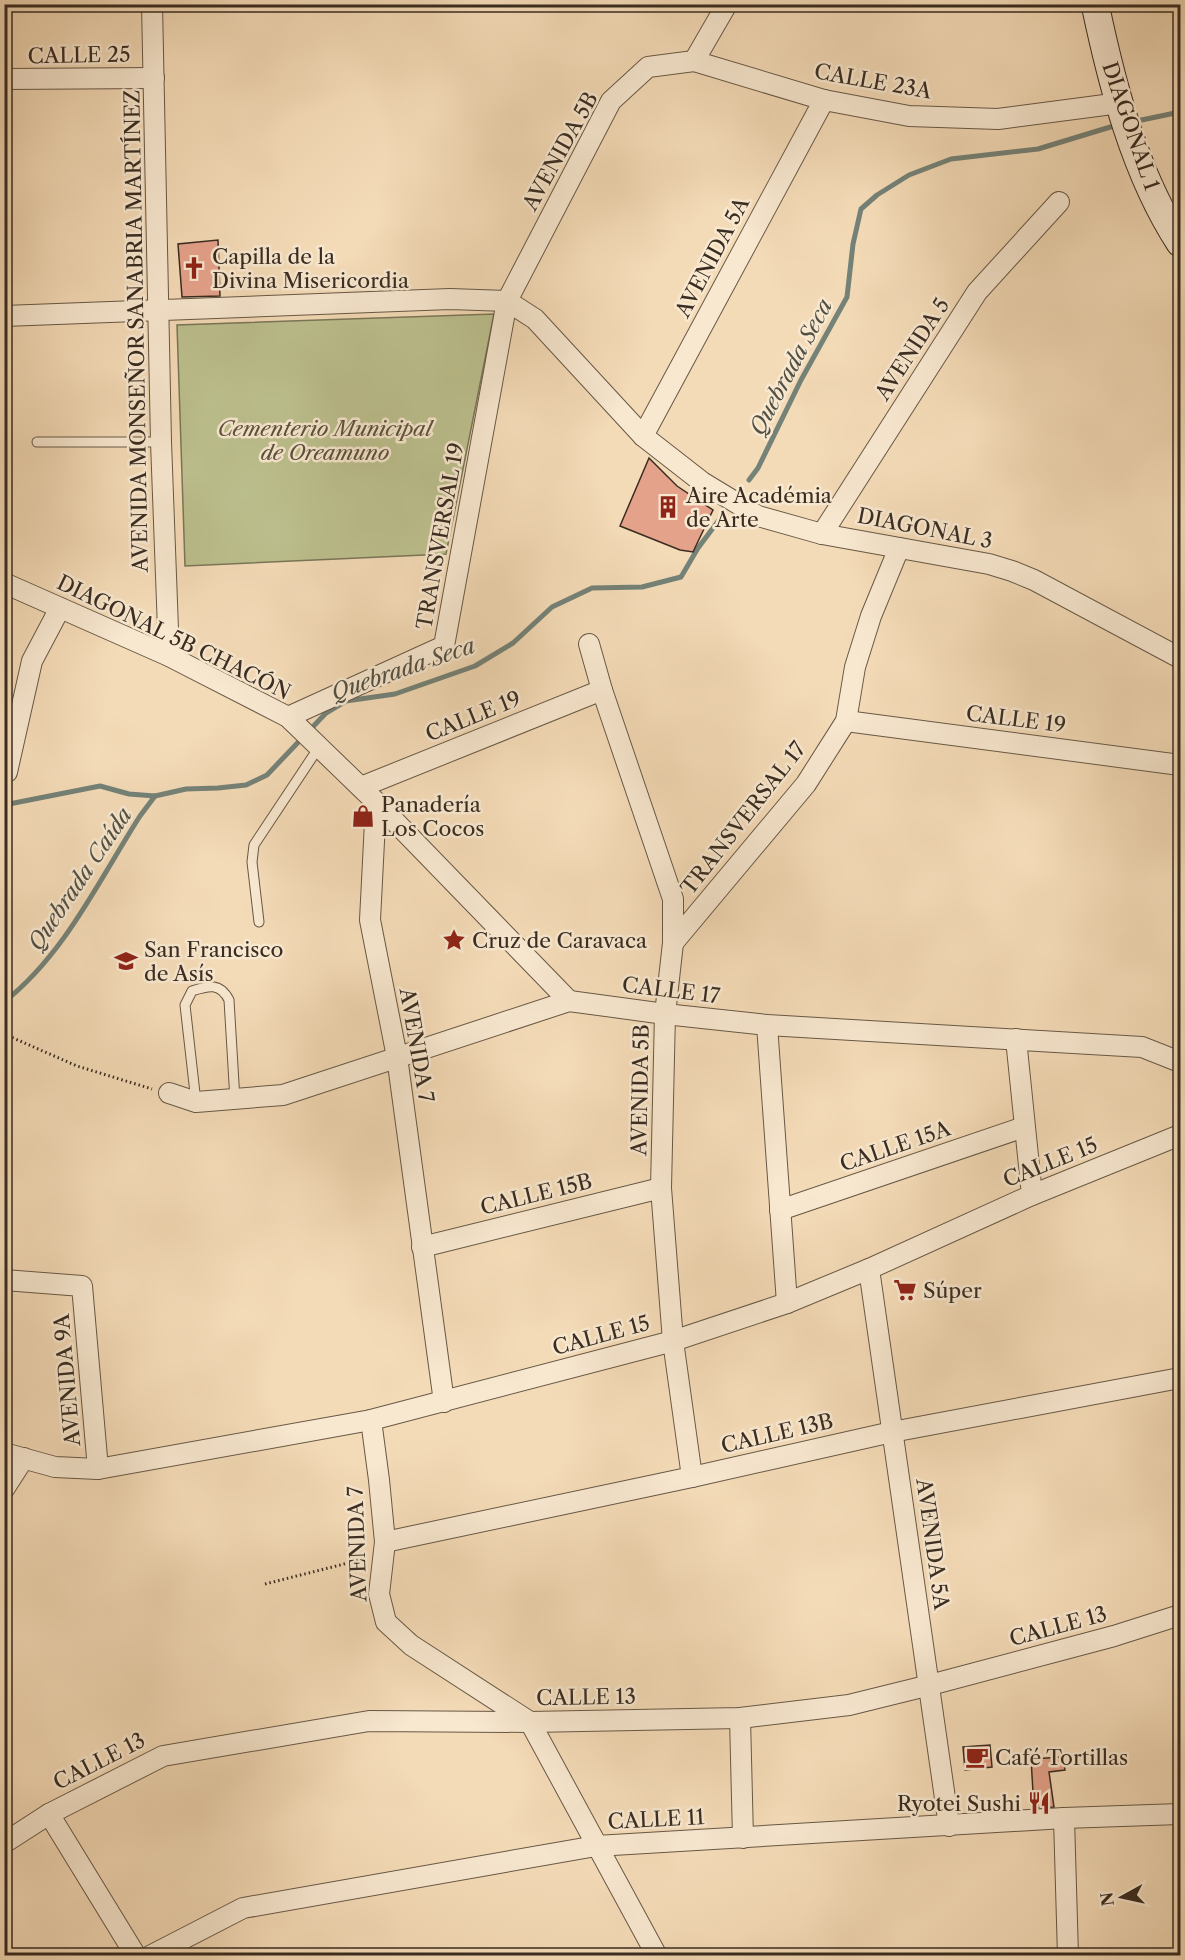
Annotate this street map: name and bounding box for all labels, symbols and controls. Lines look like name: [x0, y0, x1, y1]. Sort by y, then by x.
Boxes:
street label: CALLE 25: [27, 42, 131, 68]
street label: CALLE 23A: [812, 58, 934, 104]
street label: DIAGONAL 1: [1097, 58, 1165, 194]
street label: AVENIDA 5B: [517, 87, 603, 215]
street label: AVENIDA MONSEÑOR SANABRIA MARTÍNEZ: [119, 89, 153, 574]
street label: AVENIDA 5A: [669, 192, 754, 322]
place label: Capilla de la Divina Misericordia: [212, 244, 410, 293]
church icon: Capilla de la Divina Misericordia: [181, 255, 207, 281]
street label: AVENIDA 5: [869, 293, 954, 406]
water label: Quebrada Seca: [744, 294, 838, 440]
park label: Cementerio Municipal de Oreamuno: [218, 416, 435, 465]
street label: TRANSVERSAL 19: [411, 441, 469, 631]
place label: Aire Académia de Arte: [685, 483, 833, 532]
building icon: Aire Académia de Arte: [655, 494, 681, 520]
street label: DIAGONAL 3: [855, 503, 995, 553]
street label: DIAGONAL 5B CHACÓN: [53, 569, 295, 705]
water label: Quebrada Seca: [328, 632, 478, 706]
street label: CALLE 19: [422, 686, 524, 746]
street label: CALLE 19: [965, 700, 1067, 738]
street label: TRANSVERSAL 17: [675, 736, 811, 899]
place label: Panadería Los Cocos: [381, 792, 484, 841]
water label: Quebrada Caída: [22, 802, 138, 956]
shop icon: Panadería Los Cocos: [350, 803, 376, 829]
place icon: Cruz de Caravaca: [441, 927, 467, 953]
place label: Cruz de Caravaca: [472, 928, 648, 953]
place label: San Francisco de Asís: [144, 937, 283, 986]
school or university icon: San Francisco de Asís: [113, 948, 139, 974]
street label: CALLE 17: [621, 972, 722, 1008]
street label: AVENIDA 7: [394, 985, 439, 1105]
street label: AVENIDA 5B: [626, 1024, 654, 1157]
street label: CALLE 15A: [836, 1115, 954, 1177]
street label: CALLE 15: [999, 1132, 1101, 1192]
street label: CALLE 15B: [478, 1168, 594, 1220]
supermarket icon: Súper: [892, 1277, 918, 1303]
place label: Súper: [923, 1278, 982, 1303]
street label: CALLE 15: [550, 1310, 652, 1360]
street label: AVENIDA 9A: [49, 1312, 85, 1448]
street label: CALLE 13B: [718, 1408, 836, 1458]
street label: AVENIDA 5A: [911, 1476, 955, 1612]
street label: AVENIDA 7: [342, 1485, 372, 1603]
street label: CALLE 13: [1007, 1601, 1109, 1651]
street label: CALLE 13: [536, 1684, 636, 1710]
street label: CALLE 13: [49, 1727, 149, 1795]
cafe icon: Café Tortillas: [964, 1744, 990, 1770]
place label: Café Tortillas: [995, 1745, 1128, 1770]
restaurant icon: Ryotei Sushi: [1026, 1790, 1052, 1816]
place label: Ryotei Sushi: [897, 1791, 1021, 1816]
street label: CALLE 11: [607, 1804, 705, 1834]
north arrow: [1092, 1867, 1152, 1927]
text: N: [1096, 1891, 1118, 1907]

